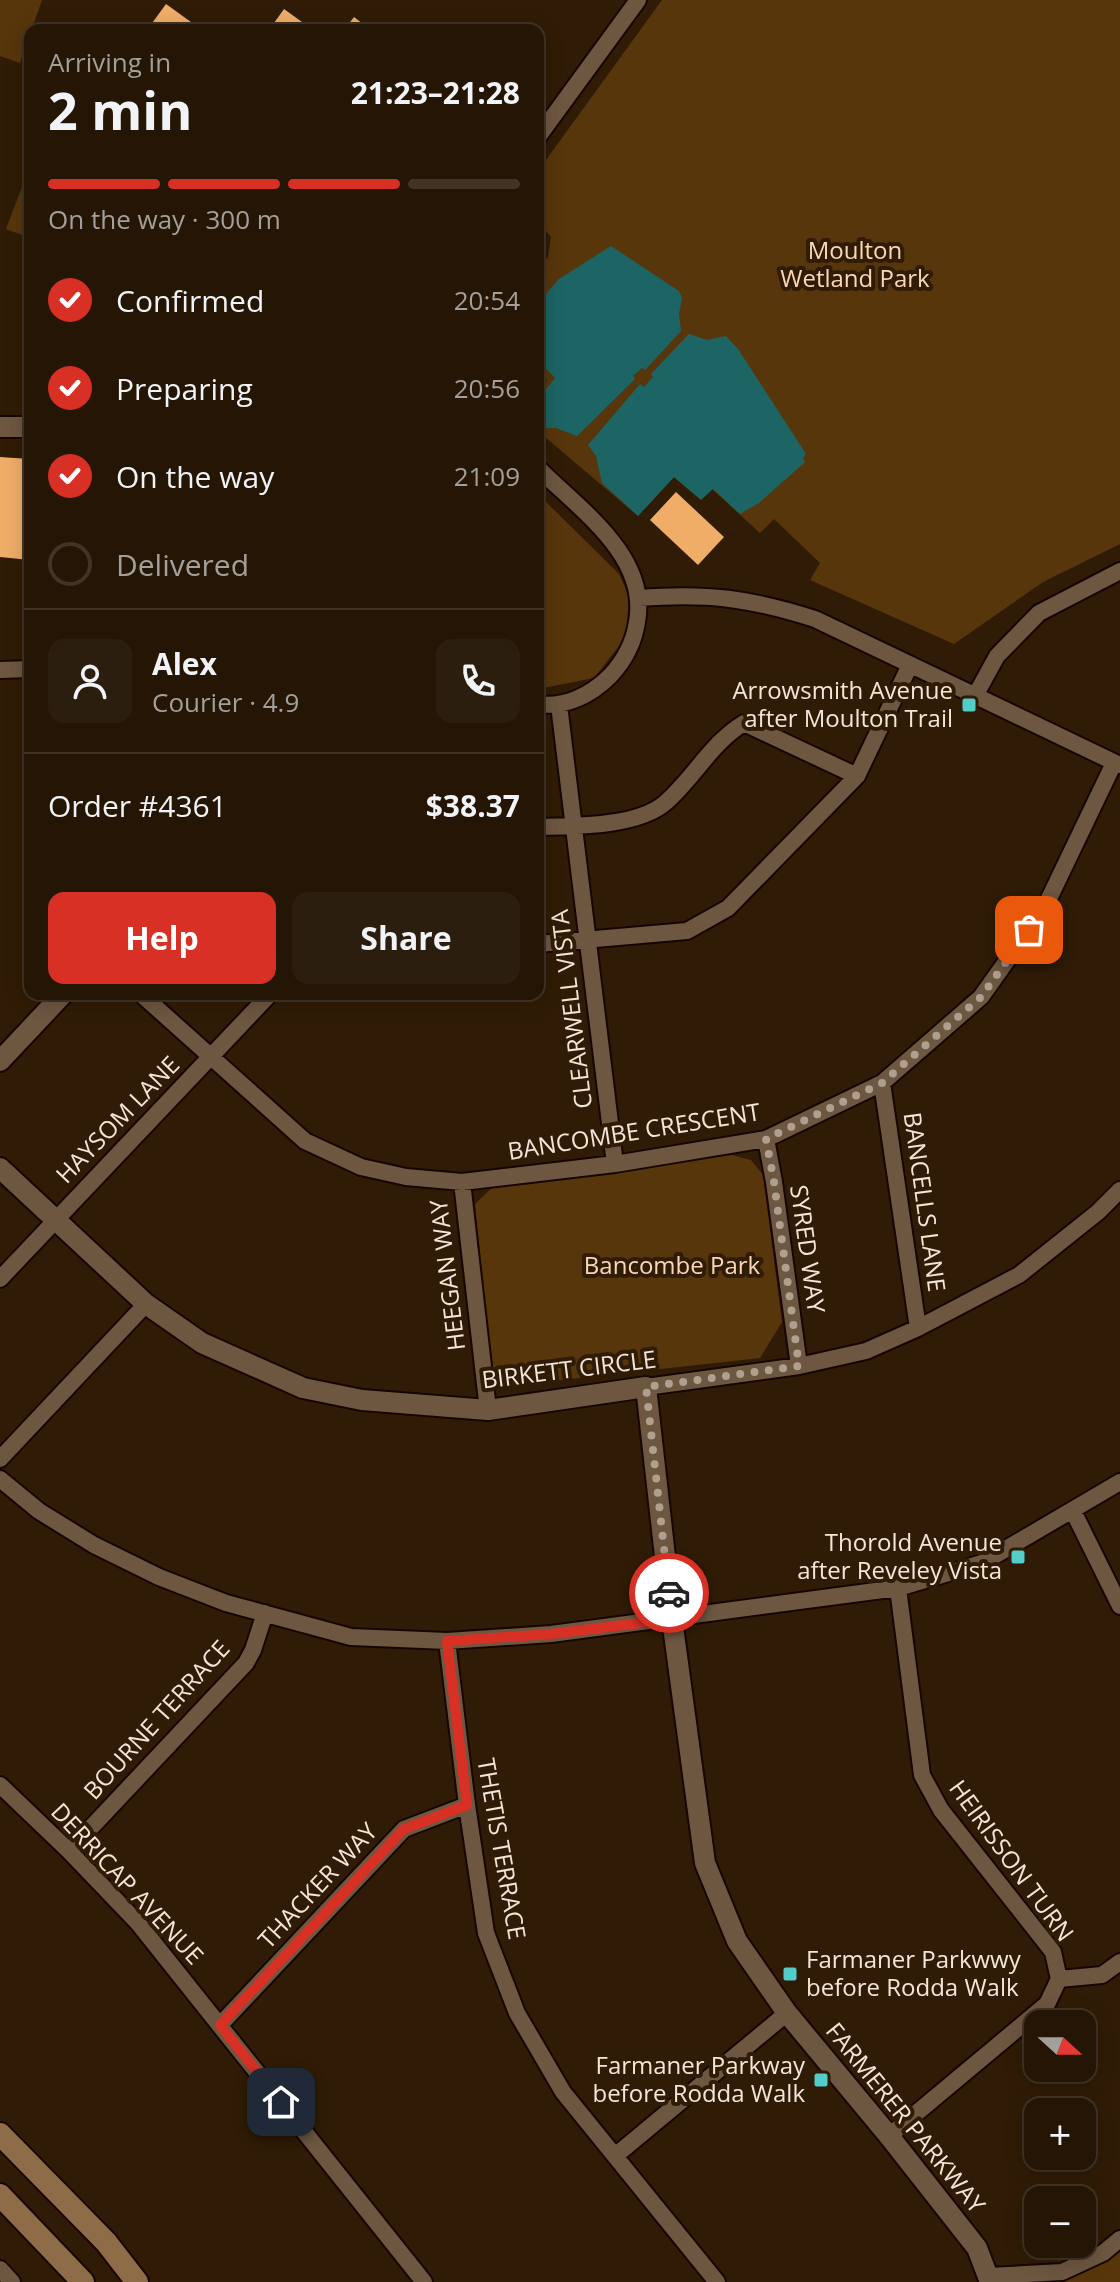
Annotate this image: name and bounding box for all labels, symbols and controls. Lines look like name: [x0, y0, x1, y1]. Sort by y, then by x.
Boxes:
text: Arriving in: [48, 44, 171, 80]
text: 21:23–21:28: [351, 72, 520, 113]
text: 2 min: [48, 74, 192, 145]
text: On the way · 300 m: [48, 201, 281, 237]
park label: Moulton Wetland Park: [780, 233, 930, 294]
icon: check: [48, 278, 92, 322]
text: Confirmed: [116, 280, 264, 321]
text: 20:54: [454, 282, 520, 318]
icon: check: [48, 366, 92, 410]
text: Preparing: [116, 368, 253, 409]
text: 20:56: [454, 370, 520, 406]
icon: check: [48, 454, 92, 498]
text: On the way: [116, 456, 274, 497]
text: 21:09: [454, 458, 520, 494]
text: Delivered: [116, 544, 249, 585]
button: person: [48, 639, 132, 723]
button: phone: [436, 639, 520, 723]
text: Alex: [152, 643, 217, 684]
place label: Arrowsmith Avenue after Moulton Trail: [732, 673, 953, 734]
text: Courier · 4.9: [152, 684, 299, 720]
marker: Arrowsmith Avenue after Moulton Trail: [960, 696, 978, 714]
text: Order #4361: [48, 785, 227, 826]
text: $38.37: [426, 785, 520, 826]
button: Help: [48, 892, 276, 984]
button: Share: [292, 892, 520, 984]
pin: [995, 896, 1063, 964]
street label: CLEARWELL VISTA: [542, 907, 599, 1111]
icon: bag: [1007, 908, 1051, 952]
street label: HAYSOM LANE: [48, 1048, 186, 1190]
street label: BANCOMBE CRESCENT: [505, 1094, 762, 1167]
street label: BANCELLS LANE: [897, 1110, 954, 1294]
street label: SYRED WAY: [783, 1183, 834, 1316]
street label: HEEGAN WAY: [421, 1197, 472, 1353]
park label: Bancombe Park: [584, 1248, 761, 1281]
street label: BIRKETT CIRCLE: [480, 1341, 658, 1396]
place label: Thorold Avenue after Reveley Vista: [797, 1525, 1002, 1586]
marker: Thorold Avenue after Reveley Vista: [1009, 1548, 1027, 1566]
courier: [629, 1553, 709, 1633]
icon: car: [647, 1571, 691, 1615]
street label: BOURNE TERRACE: [75, 1632, 236, 1806]
street label: THETIS TERRACE: [470, 1756, 535, 1942]
street label: HEIRISSON TURN: [942, 1773, 1082, 1948]
street label: DERRICAP AVENUE: [44, 1795, 212, 1971]
street label: THACKER WAY: [250, 1814, 384, 1955]
place label: Farmaner Parkwwy before Rodda Walk: [806, 1942, 1022, 2003]
marker: Farmaner Parkwwy before Rodda Walk: [781, 1965, 799, 1983]
north arrow: [1024, 2010, 1096, 2082]
map controls: [1024, 2010, 1096, 2258]
street label: FARMERER PARKWAY: [819, 2015, 994, 2220]
place label: Farmaner Parkway before Rodda Walk: [592, 2048, 806, 2109]
pin: [247, 2068, 315, 2136]
marker: Farmaner Parkway before Rodda Walk: [812, 2071, 830, 2089]
icon: home: [259, 2080, 303, 2124]
button: +: [1024, 2098, 1096, 2170]
button: −: [1024, 2186, 1096, 2258]

